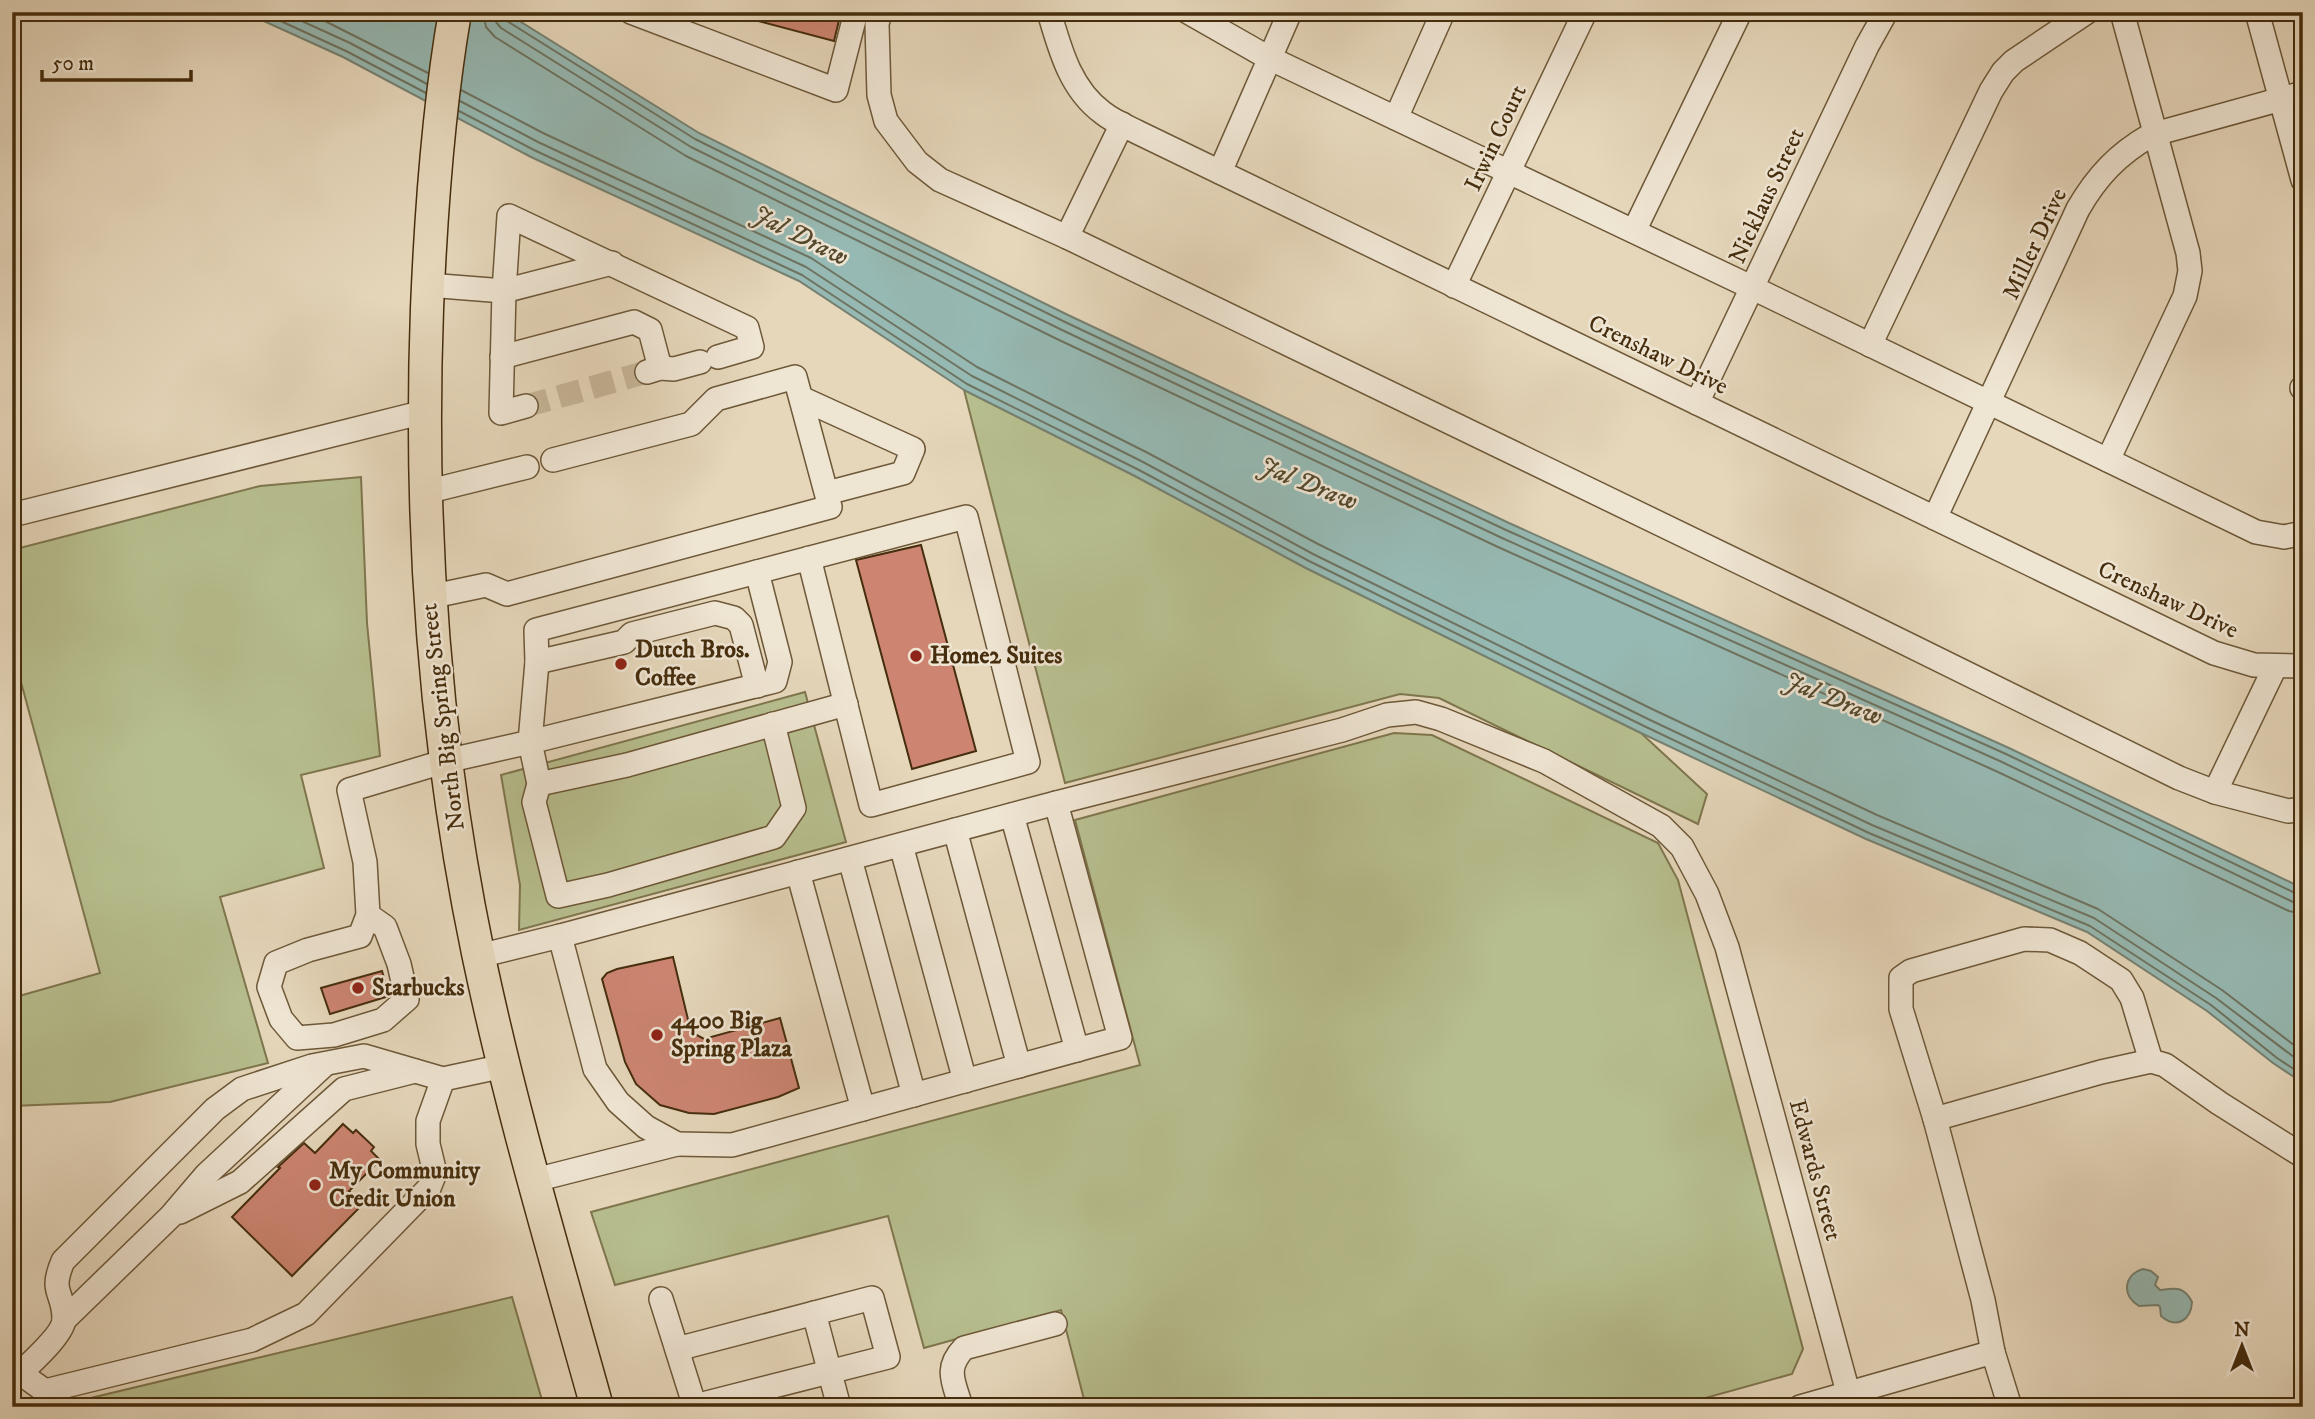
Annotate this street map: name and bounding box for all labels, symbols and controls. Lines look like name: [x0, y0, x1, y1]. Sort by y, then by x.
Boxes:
scale bar: [42, 38, 191, 82]
text: 50 m: [52, 51, 94, 77]
street label: Irwin Court: [1458, 80, 1534, 196]
street label: Nicklaus Street: [1722, 123, 1812, 269]
street label: Miller Drive: [1996, 183, 2074, 305]
water label: Jal Draw: [746, 198, 854, 274]
street label: Crenshaw Drive: [1583, 308, 1733, 402]
water label: Jal Draw: [1254, 449, 1362, 519]
street label: Crenshaw Drive: [2093, 554, 2243, 646]
street label: North Big Spring Street: [414, 601, 472, 832]
place label: Dutch Bros. Coffee: [635, 635, 750, 693]
place label: Home2 Suites: [930, 641, 1062, 671]
marker: Home2 Suites: [908, 648, 924, 664]
marker: Dutch Bros. Coffee: [613, 656, 629, 672]
water label: Jal Draw: [1779, 664, 1887, 734]
place label: Starbucks: [372, 973, 464, 1003]
marker: Starbucks: [350, 980, 366, 996]
place label: 4400 Big Spring Plaza: [671, 1006, 793, 1064]
marker: 4400 Big Spring Plaza: [649, 1027, 665, 1043]
street label: Edwards Street: [1782, 1096, 1848, 1244]
place label: My Community Credit Union: [329, 1156, 480, 1214]
marker: My Community Credit Union: [307, 1177, 323, 1193]
north arrow: [2206, 1310, 2276, 1380]
text: N: [2234, 1319, 2250, 1342]

